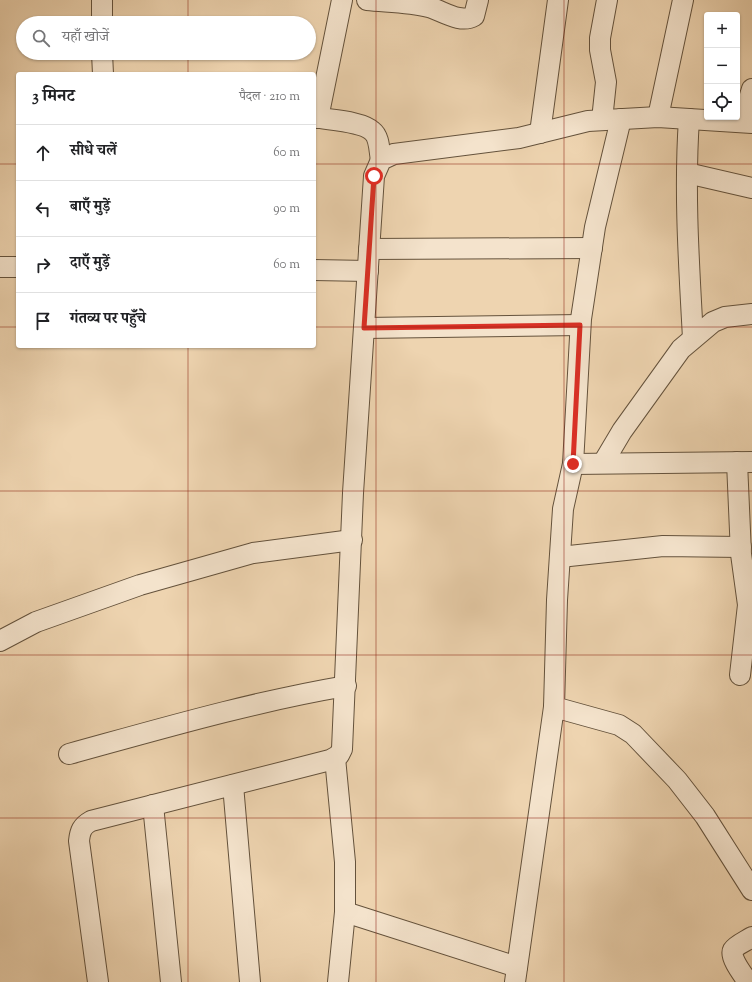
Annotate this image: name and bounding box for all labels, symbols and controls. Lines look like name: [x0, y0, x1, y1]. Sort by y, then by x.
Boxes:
map controls: [704, 12, 740, 120]
button: +: [704, 12, 740, 48]
search box: [16, 16, 316, 60]
icon: search: [30, 27, 52, 49]
text: यहाँ खोजें: [62, 27, 109, 48]
button: −: [704, 48, 740, 84]
button: locate: [704, 84, 740, 120]
text: 3 मिनट: [32, 85, 75, 109]
text: पैदल · 210 m: [239, 88, 300, 106]
text: सीधे चलें: [70, 141, 117, 162]
icon: ahead: [32, 142, 54, 164]
text: 60 m: [273, 144, 300, 162]
route start: [365, 167, 383, 185]
text: बाएँ मुड़ें: [70, 197, 110, 218]
icon: left: [32, 198, 54, 220]
text: 90 m: [273, 200, 300, 218]
text: दाएँ मुड़ें: [70, 253, 110, 274]
icon: right: [32, 254, 54, 276]
text: 60 m: [273, 256, 300, 274]
text: गंतव्य पर पहुँचे: [70, 309, 146, 330]
icon: arrive: [32, 310, 54, 332]
route end: [564, 455, 582, 473]

